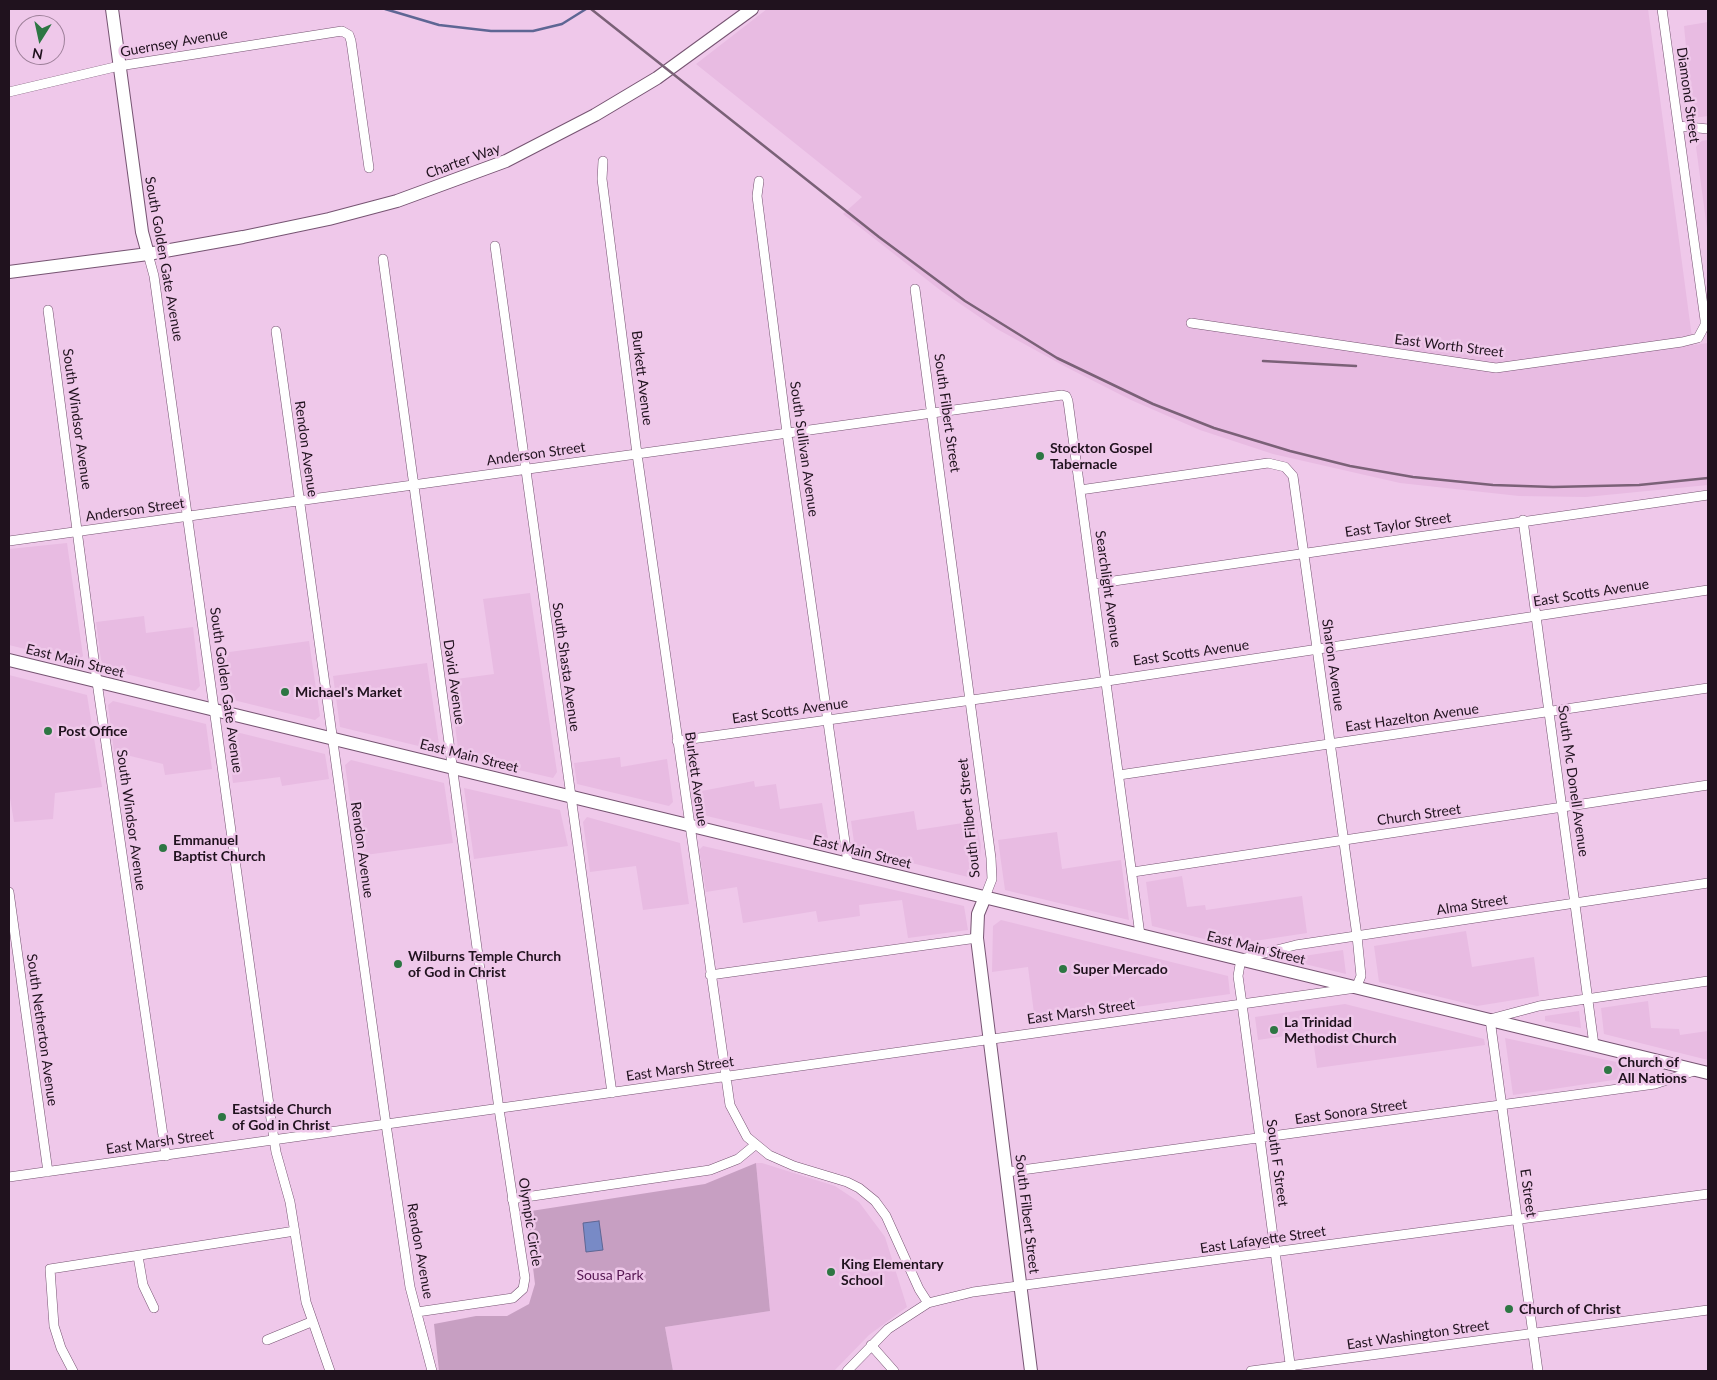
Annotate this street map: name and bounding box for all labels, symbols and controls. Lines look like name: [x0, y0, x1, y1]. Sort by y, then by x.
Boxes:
north arrow: [15, 15, 65, 65]
street label: Guernsey Avenue: [119, 25, 229, 61]
text: N: [31, 45, 44, 64]
street label: Diamond Street: [1673, 46, 1703, 144]
street label: Charter Way: [423, 140, 503, 182]
street label: South Golden Gate Avenue: [141, 175, 187, 343]
street label: Burkett Avenue: [628, 330, 656, 426]
street label: East Worth Street: [1394, 331, 1504, 361]
street label: South Windsor Avenue: [59, 347, 95, 491]
street label: South Filbert Street: [930, 352, 964, 474]
street label: South Sullivan Avenue: [786, 380, 822, 518]
street label: Rendon Avenue: [291, 400, 321, 498]
street label: Anderson Street: [485, 439, 587, 469]
place label: Stockton Gospel Tabernacle: [1050, 440, 1152, 472]
marker: Stockton Gospel Tabernacle: [1034, 450, 1046, 462]
street label: Anderson Street: [84, 495, 186, 525]
street label: East Taylor Street: [1344, 509, 1452, 541]
street label: Searchlight Avenue: [1091, 529, 1125, 649]
street label: East Scotts Avenue: [1532, 576, 1650, 610]
street label: South Shasta Avenue: [549, 601, 583, 733]
street label: South Golden Gate Avenue: [206, 606, 246, 774]
street label: Sharon Avenue: [1318, 618, 1348, 712]
street label: East Scotts Avenue: [1132, 637, 1250, 669]
street label: David Avenue: [440, 638, 468, 726]
street label: East Main Street: [24, 641, 126, 681]
place label: Michael's Market: [295, 684, 402, 700]
marker: Michael's Market: [279, 686, 291, 698]
street label: East Scotts Avenue: [731, 695, 849, 727]
street label: East Hazelton Avenue: [1344, 700, 1480, 736]
street label: South Mc Donell Avenue: [1554, 704, 1592, 858]
place label: Post Office: [58, 723, 127, 739]
marker: Post Office: [42, 725, 54, 737]
street label: Burkett Avenue: [681, 731, 711, 827]
street label: East Main Street: [418, 736, 520, 776]
street label: South Windsor Avenue: [113, 748, 149, 892]
street label: South Filbert Street: [954, 757, 984, 879]
street label: Rendon Avenue: [347, 801, 377, 899]
street label: Church Street: [1376, 801, 1462, 829]
place label: Emmanuel Baptist Church: [173, 832, 266, 864]
street label: East Main Street: [811, 832, 913, 872]
marker: Emmanuel Baptist Church: [157, 842, 169, 854]
street label: Alma Street: [1435, 891, 1509, 919]
street label: East Main Street: [1205, 928, 1307, 968]
place label: Wilburns Temple Church of God in Christ: [408, 948, 561, 980]
street label: South Netherton Avenue: [23, 953, 61, 1107]
marker: Wilburns Temple Church of God in Christ: [392, 958, 404, 970]
place label: Super Mercado: [1073, 961, 1168, 977]
marker: Super Mercado: [1057, 963, 1069, 975]
street label: East Marsh Street: [1026, 996, 1136, 1028]
place label: La Trinidad Methodist Church: [1284, 1014, 1397, 1046]
marker: La Trinidad Methodist Church: [1268, 1024, 1280, 1036]
street label: East Marsh Street: [625, 1053, 735, 1085]
place label: Church of All Nations: [1618, 1054, 1687, 1086]
marker: Church of All Nations: [1602, 1064, 1614, 1076]
street label: East Sonora Street: [1294, 1096, 1408, 1128]
place label: Eastside Church of God in Christ: [232, 1101, 332, 1134]
marker: Eastside Church of God in Christ: [216, 1111, 228, 1123]
street label: South F Street: [1263, 1118, 1291, 1208]
street label: East Marsh Street: [105, 1126, 215, 1158]
street label: South Filbert Street: [1011, 1153, 1043, 1275]
street label: E Street: [1516, 1168, 1540, 1218]
street label: Olympic Circle: [515, 1176, 545, 1268]
street label: Rendon Avenue: [403, 1202, 437, 1300]
street label: East Lafayette Street: [1199, 1223, 1327, 1257]
place label: King Elementary School: [841, 1256, 944, 1288]
marker: King Elementary School: [825, 1266, 837, 1278]
park label: Sousa Park: [576, 1267, 644, 1283]
place label: Church of Christ: [1519, 1301, 1621, 1317]
marker: Church of Christ: [1503, 1303, 1515, 1315]
street label: East Washington Street: [1346, 1317, 1490, 1353]

